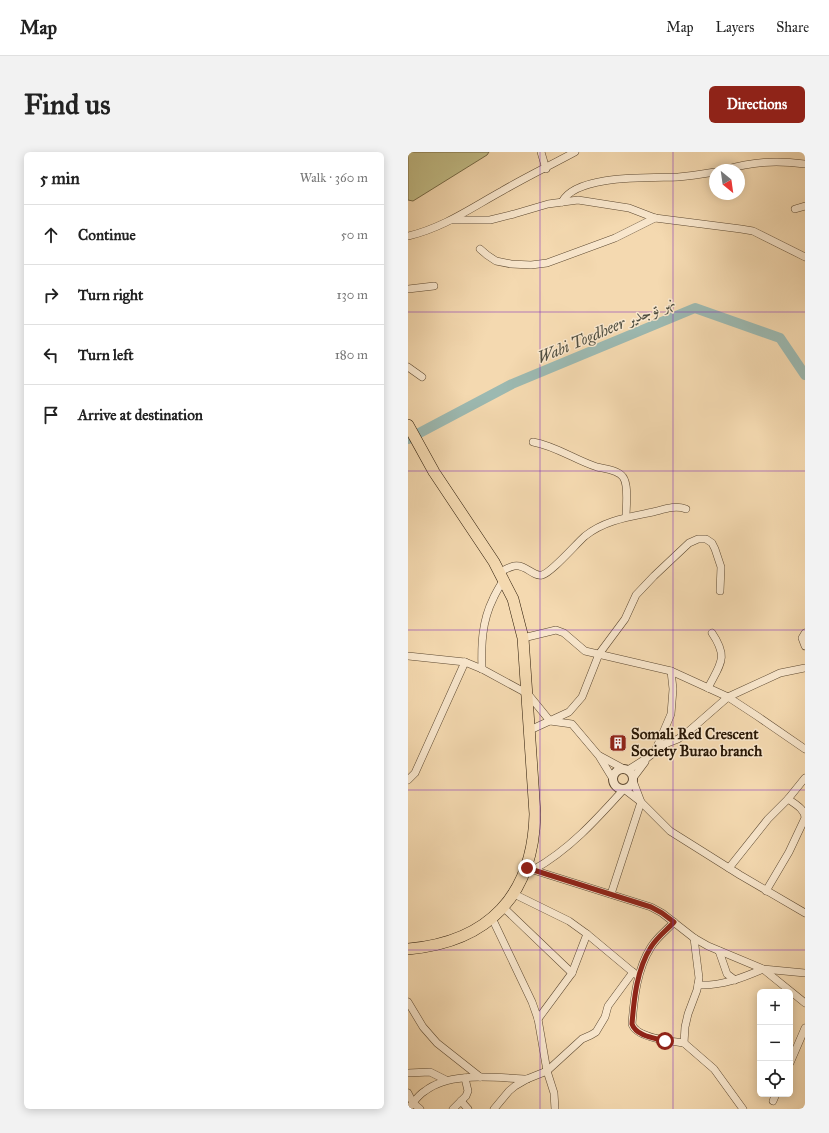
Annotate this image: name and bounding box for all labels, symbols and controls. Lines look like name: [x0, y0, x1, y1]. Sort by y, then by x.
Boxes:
text: Map: [20, 16, 57, 39]
text: Map: [666, 19, 694, 36]
text: Layers: [716, 19, 754, 36]
text: Share: [776, 19, 809, 36]
button: Directions: [709, 86, 805, 123]
text: Find us: [24, 87, 110, 122]
north arrow: [709, 164, 745, 200]
text: 5 min: [40, 168, 80, 189]
text: Walk · 360 m: [300, 170, 368, 186]
icon: ahead: [40, 224, 62, 246]
text: Continue: [78, 226, 136, 244]
text: 50 m: [341, 227, 368, 243]
icon: right: [40, 284, 62, 306]
text: Turn right: [78, 286, 143, 304]
text: 130 m: [336, 287, 368, 303]
water label: Wabi Togdheer نهر توجدير: [534, 292, 678, 368]
icon: left: [40, 344, 62, 366]
text: Turn left: [78, 346, 134, 364]
text: 180 m: [335, 347, 368, 363]
icon: arrive: [40, 404, 62, 426]
text: Arrive at destination: [78, 406, 203, 424]
place label: Somali Red Crescent Society Burao branch: [631, 725, 763, 761]
building icon: Somali Red Crescent Society Burao branch: [608, 733, 628, 753]
route end: [518, 859, 536, 877]
map controls: [757, 989, 793, 1097]
button: +: [757, 989, 793, 1025]
button: −: [757, 1025, 793, 1061]
route start: [656, 1032, 674, 1050]
button: locate: [757, 1061, 793, 1097]

